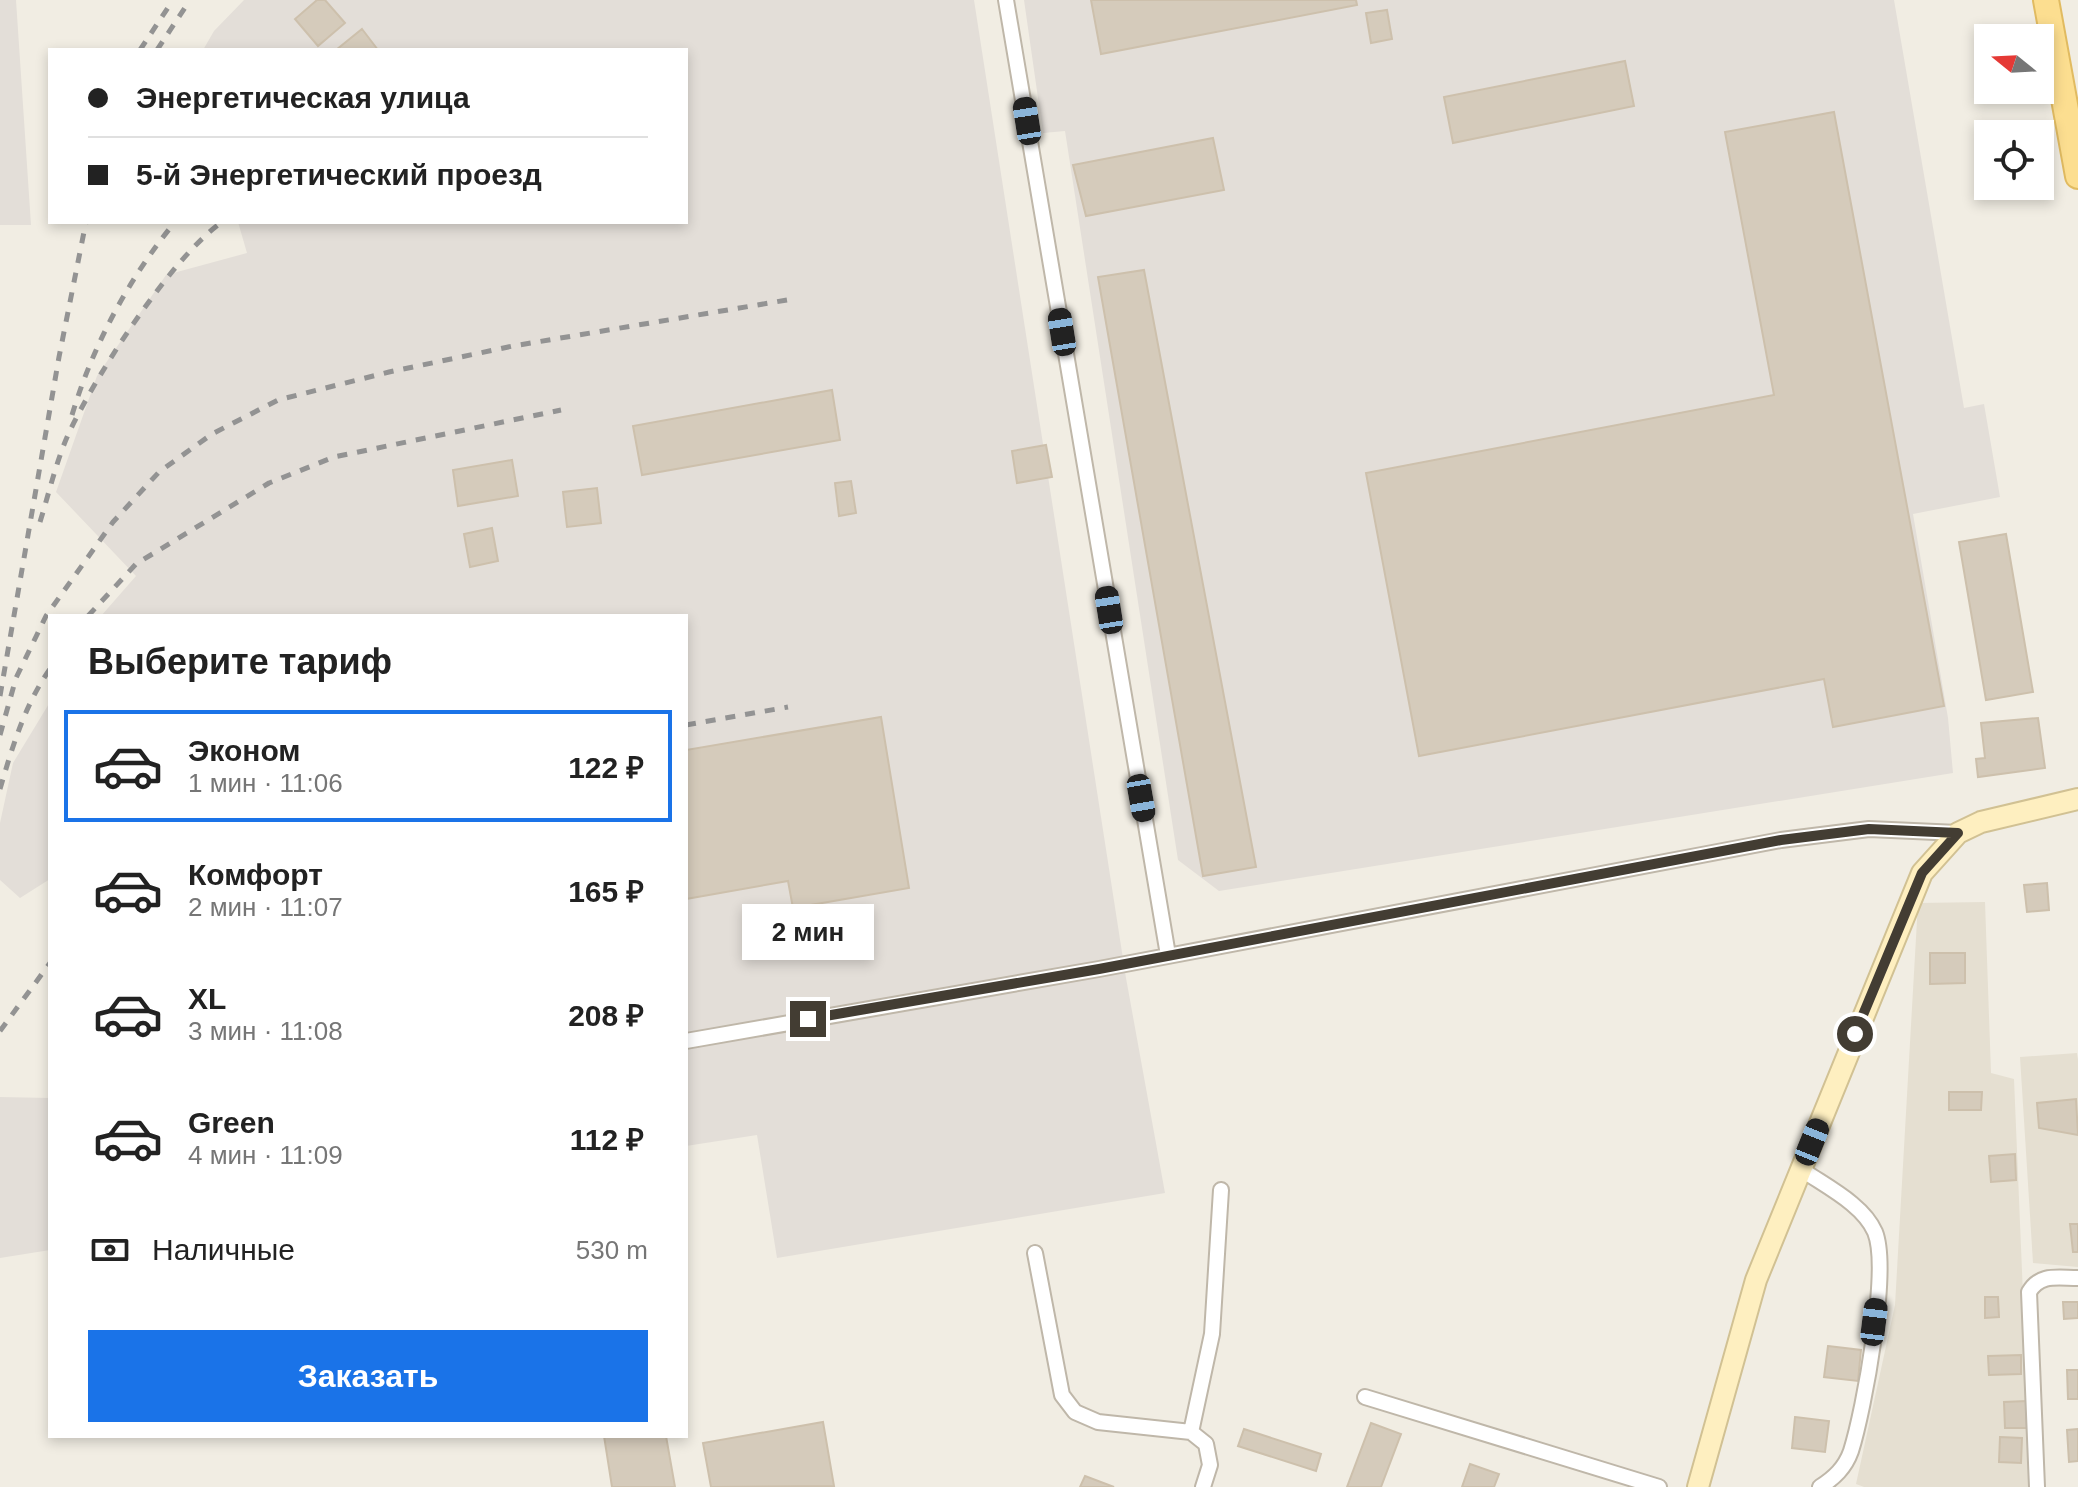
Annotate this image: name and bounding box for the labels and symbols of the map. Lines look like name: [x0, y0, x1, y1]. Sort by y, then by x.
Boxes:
north arrow: [1974, 24, 2054, 104]
car: [1011, 95, 1043, 147]
car: [1046, 306, 1078, 358]
car: [1093, 584, 1125, 636]
car: [1125, 772, 1157, 824]
callout: 2 мин: [742, 903, 874, 959]
route end: [790, 1001, 826, 1037]
route start: [1837, 1016, 1873, 1052]
car: [1792, 1115, 1832, 1169]
car: [1859, 1297, 1889, 1347]

